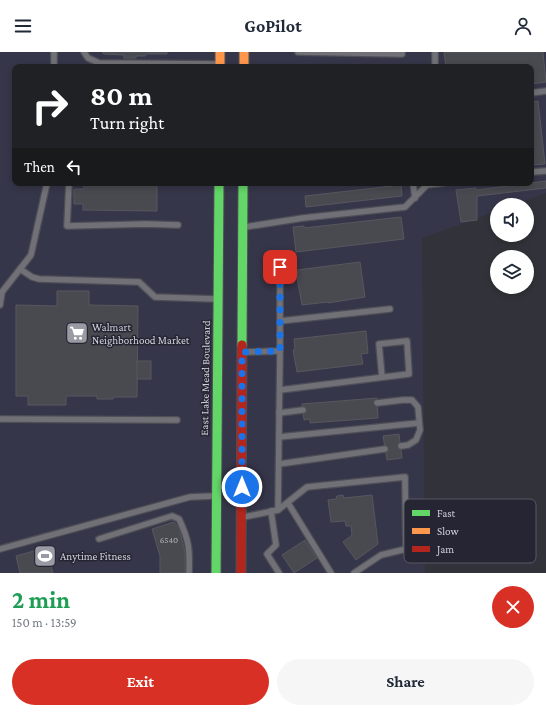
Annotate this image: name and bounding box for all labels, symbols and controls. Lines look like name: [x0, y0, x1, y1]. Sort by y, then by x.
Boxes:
icon: menu: [12, 15, 34, 37]
icon: person: [512, 15, 534, 37]
text: GoPilot: [244, 16, 302, 36]
icon: right: [24, 80, 76, 132]
text: 80 m: [90, 80, 152, 111]
text: Turn right: [90, 113, 164, 133]
icon: left: [63, 156, 85, 178]
text: Then: [24, 159, 55, 175]
map controls: [490, 198, 534, 294]
button: sound: [490, 198, 534, 242]
pin: [263, 250, 297, 284]
button: layers: [490, 250, 534, 294]
icon: arrive: [269, 256, 291, 278]
supermarket icon: Walmart Neighborhood Market: [64, 320, 90, 346]
street label: East Lake Mead Boulevard: [198, 320, 212, 436]
place label: Walmart Neighborhood Market: [92, 321, 190, 347]
position arrow: [221, 466, 263, 508]
legend: [404, 499, 536, 563]
text: Fast: [437, 507, 456, 519]
text: Slow: [437, 525, 459, 537]
house number: 6540: [160, 535, 178, 545]
sports icon: Anytime Fitness: [32, 543, 58, 569]
text: Jam: [436, 543, 454, 556]
place label: Anytime Fitness: [60, 550, 131, 563]
text: 2 min: [12, 586, 70, 613]
button: close: [492, 586, 534, 628]
text: 150 m · 13:59: [12, 615, 77, 630]
button: Exit: [12, 659, 269, 705]
button: Share: [277, 659, 534, 705]

